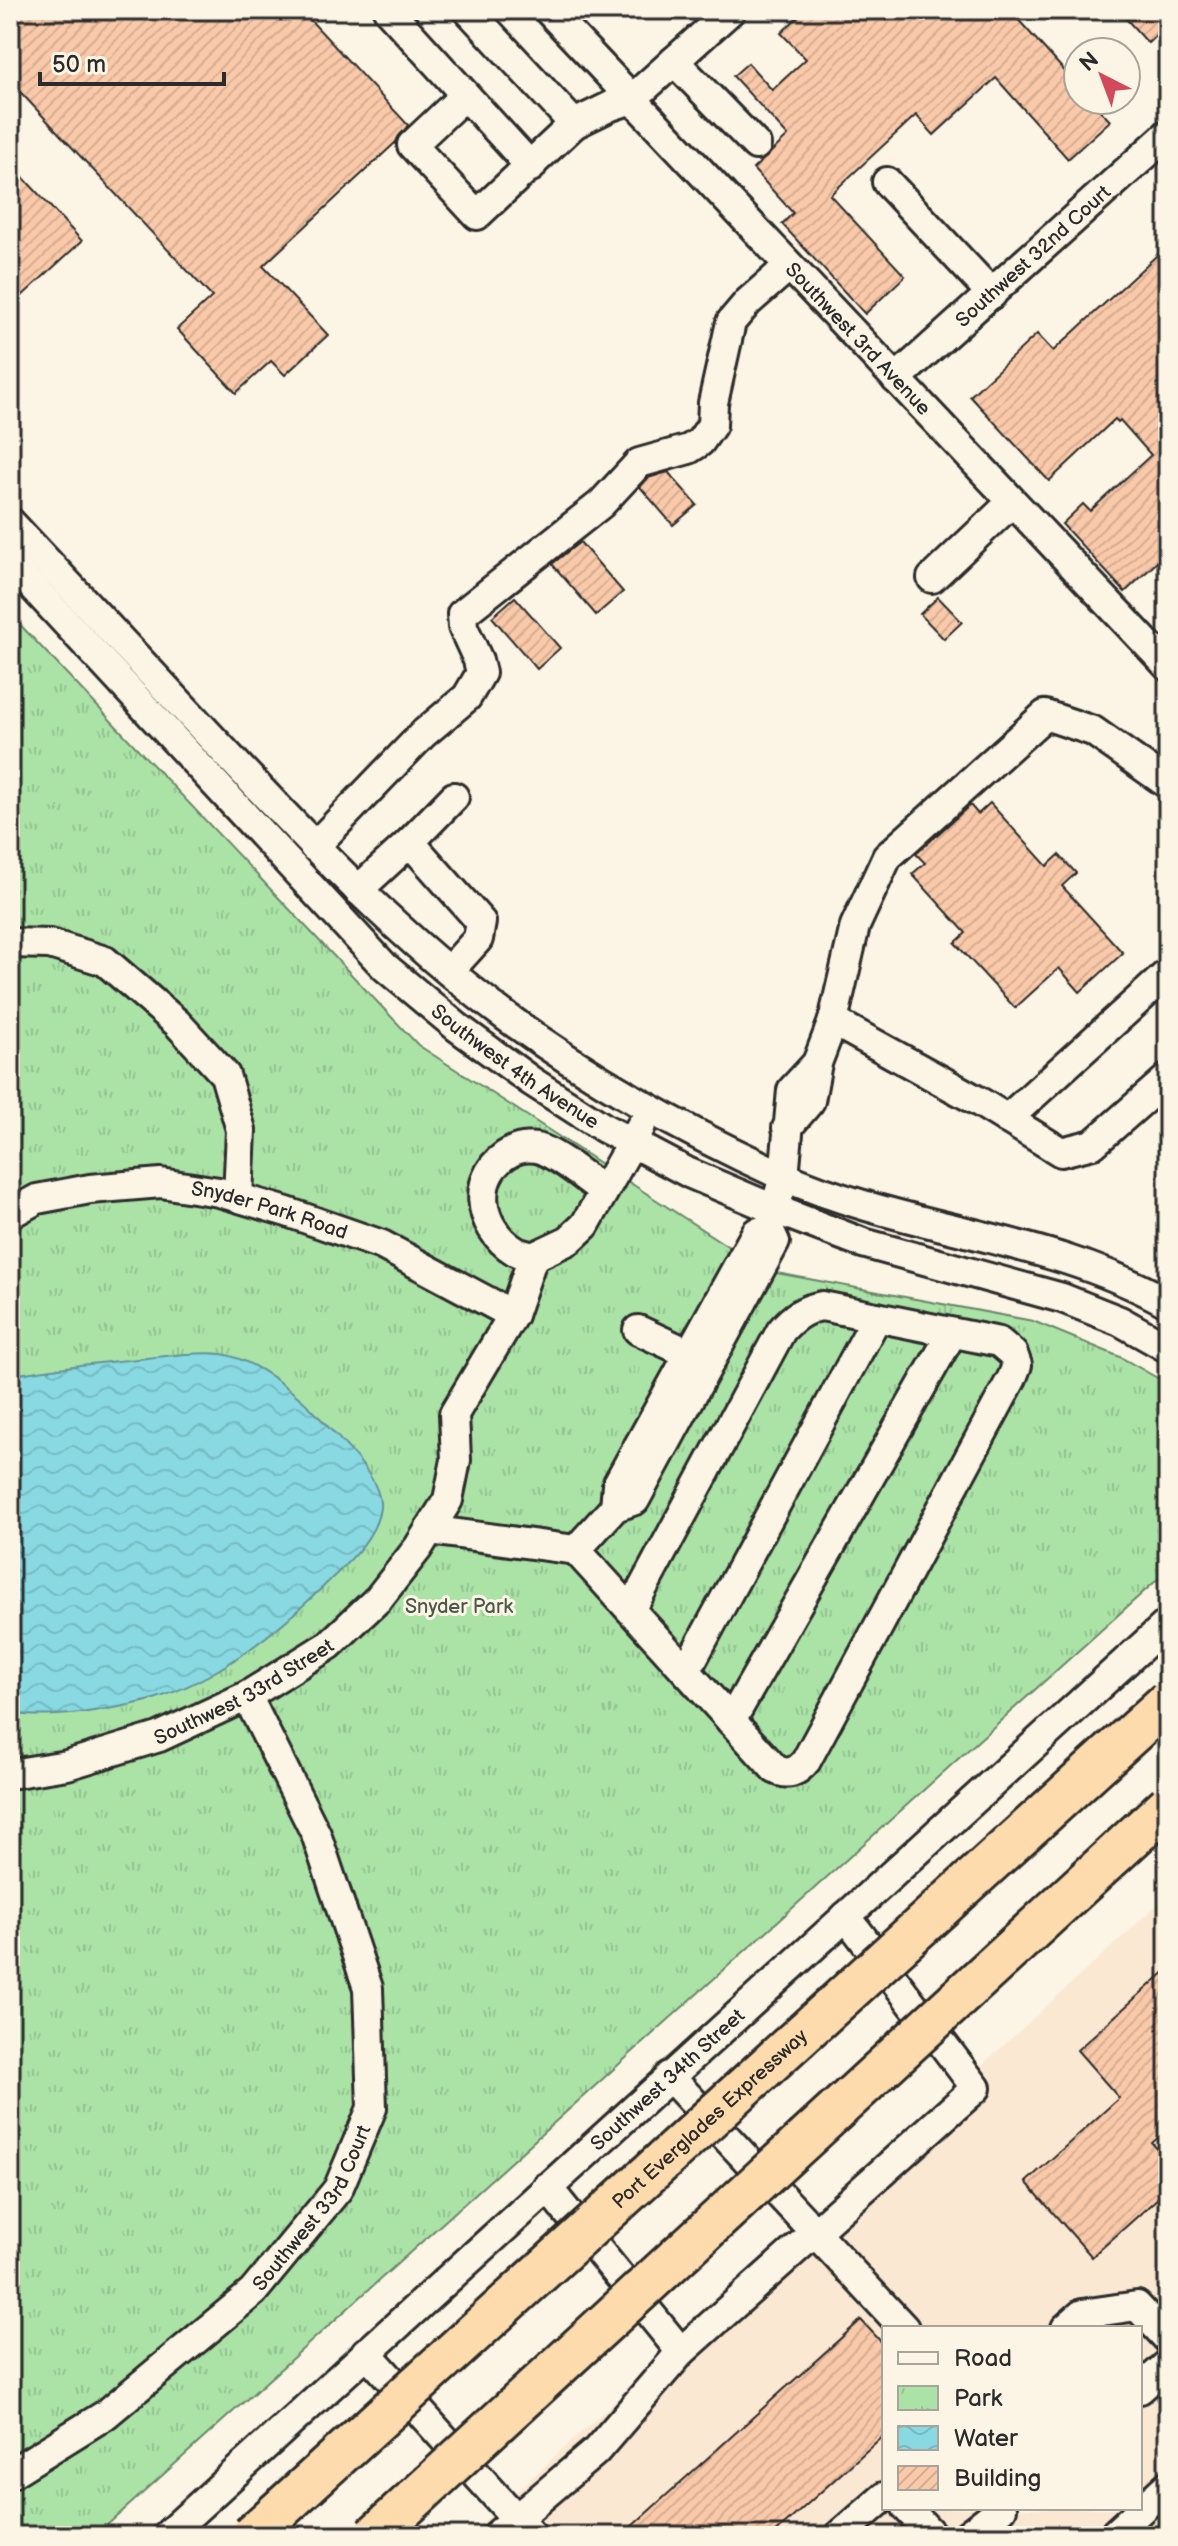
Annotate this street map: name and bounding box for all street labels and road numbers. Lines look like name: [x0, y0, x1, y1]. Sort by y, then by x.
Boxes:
street label: Southwest 32nd Court: [951, 181, 1116, 333]
street label: Southwest 3rd Avenue: [780, 258, 936, 421]
street label: Southwest 4th Avenue: [426, 1000, 603, 1135]
street label: Snyder Park Road: [190, 1177, 350, 1245]
street label: Southwest 33rd Street: [150, 1634, 338, 1751]
street label: Southwest 34th Street: [586, 2004, 750, 2156]
street label: Port Everglades Expressway: [608, 2024, 813, 2214]
street label: Southwest 33rd Court: [248, 2122, 376, 2296]

